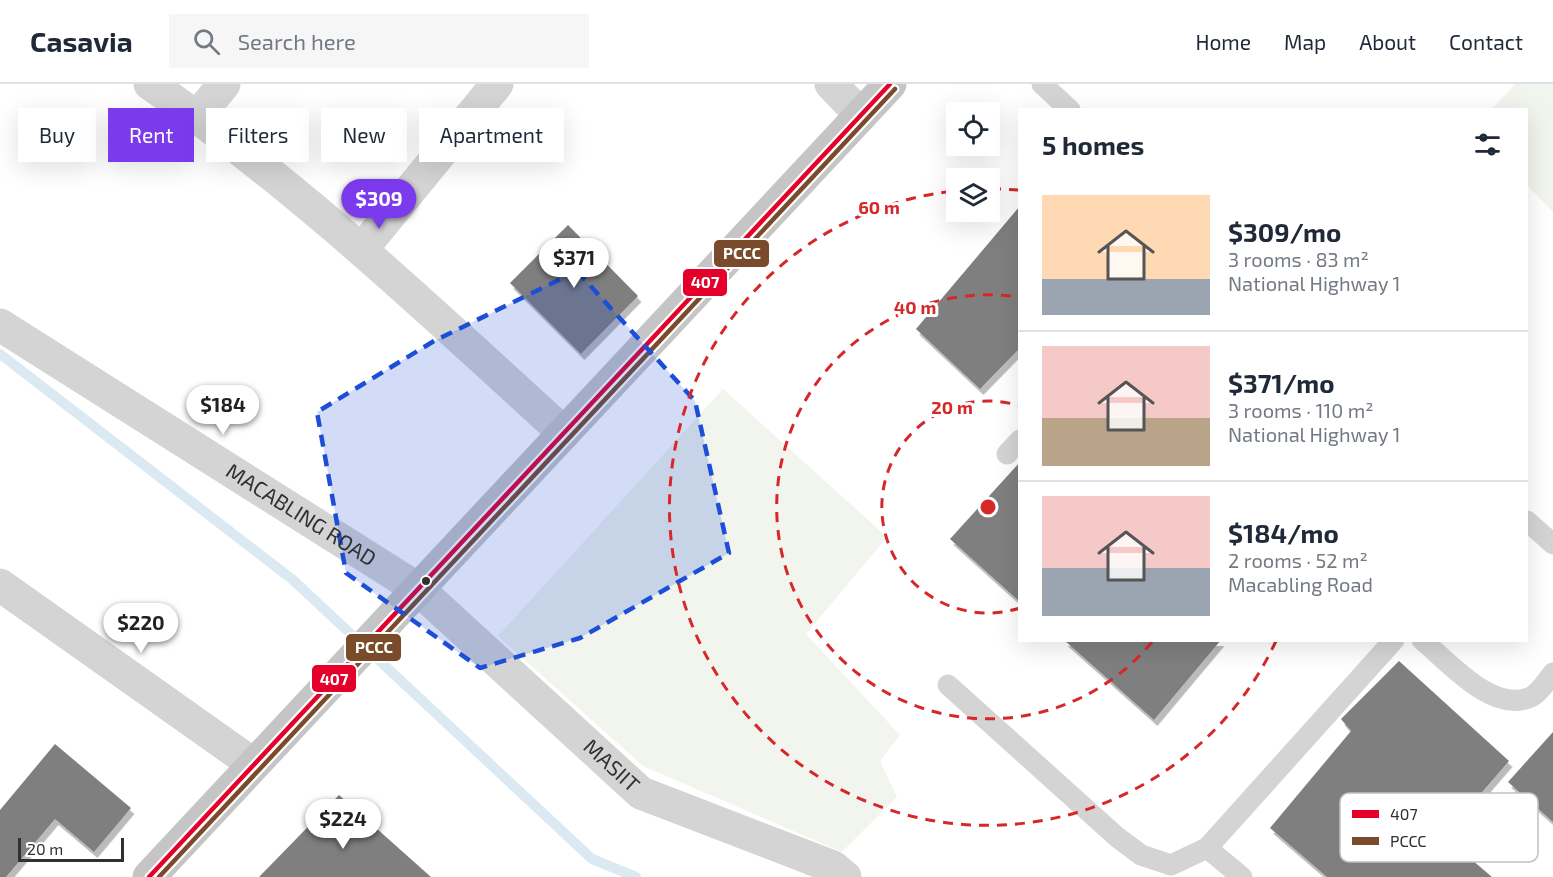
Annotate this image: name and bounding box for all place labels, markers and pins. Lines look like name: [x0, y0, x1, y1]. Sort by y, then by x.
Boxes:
pin: $309: [343, 179, 415, 230]
pin: $371: [538, 238, 610, 289]
pin: $184: [187, 385, 259, 436]
centre of rings: [978, 497, 998, 517]
unlabelled marker: [420, 575, 432, 587]
pin: $220: [105, 603, 177, 654]
pin: $224: [307, 799, 379, 850]

